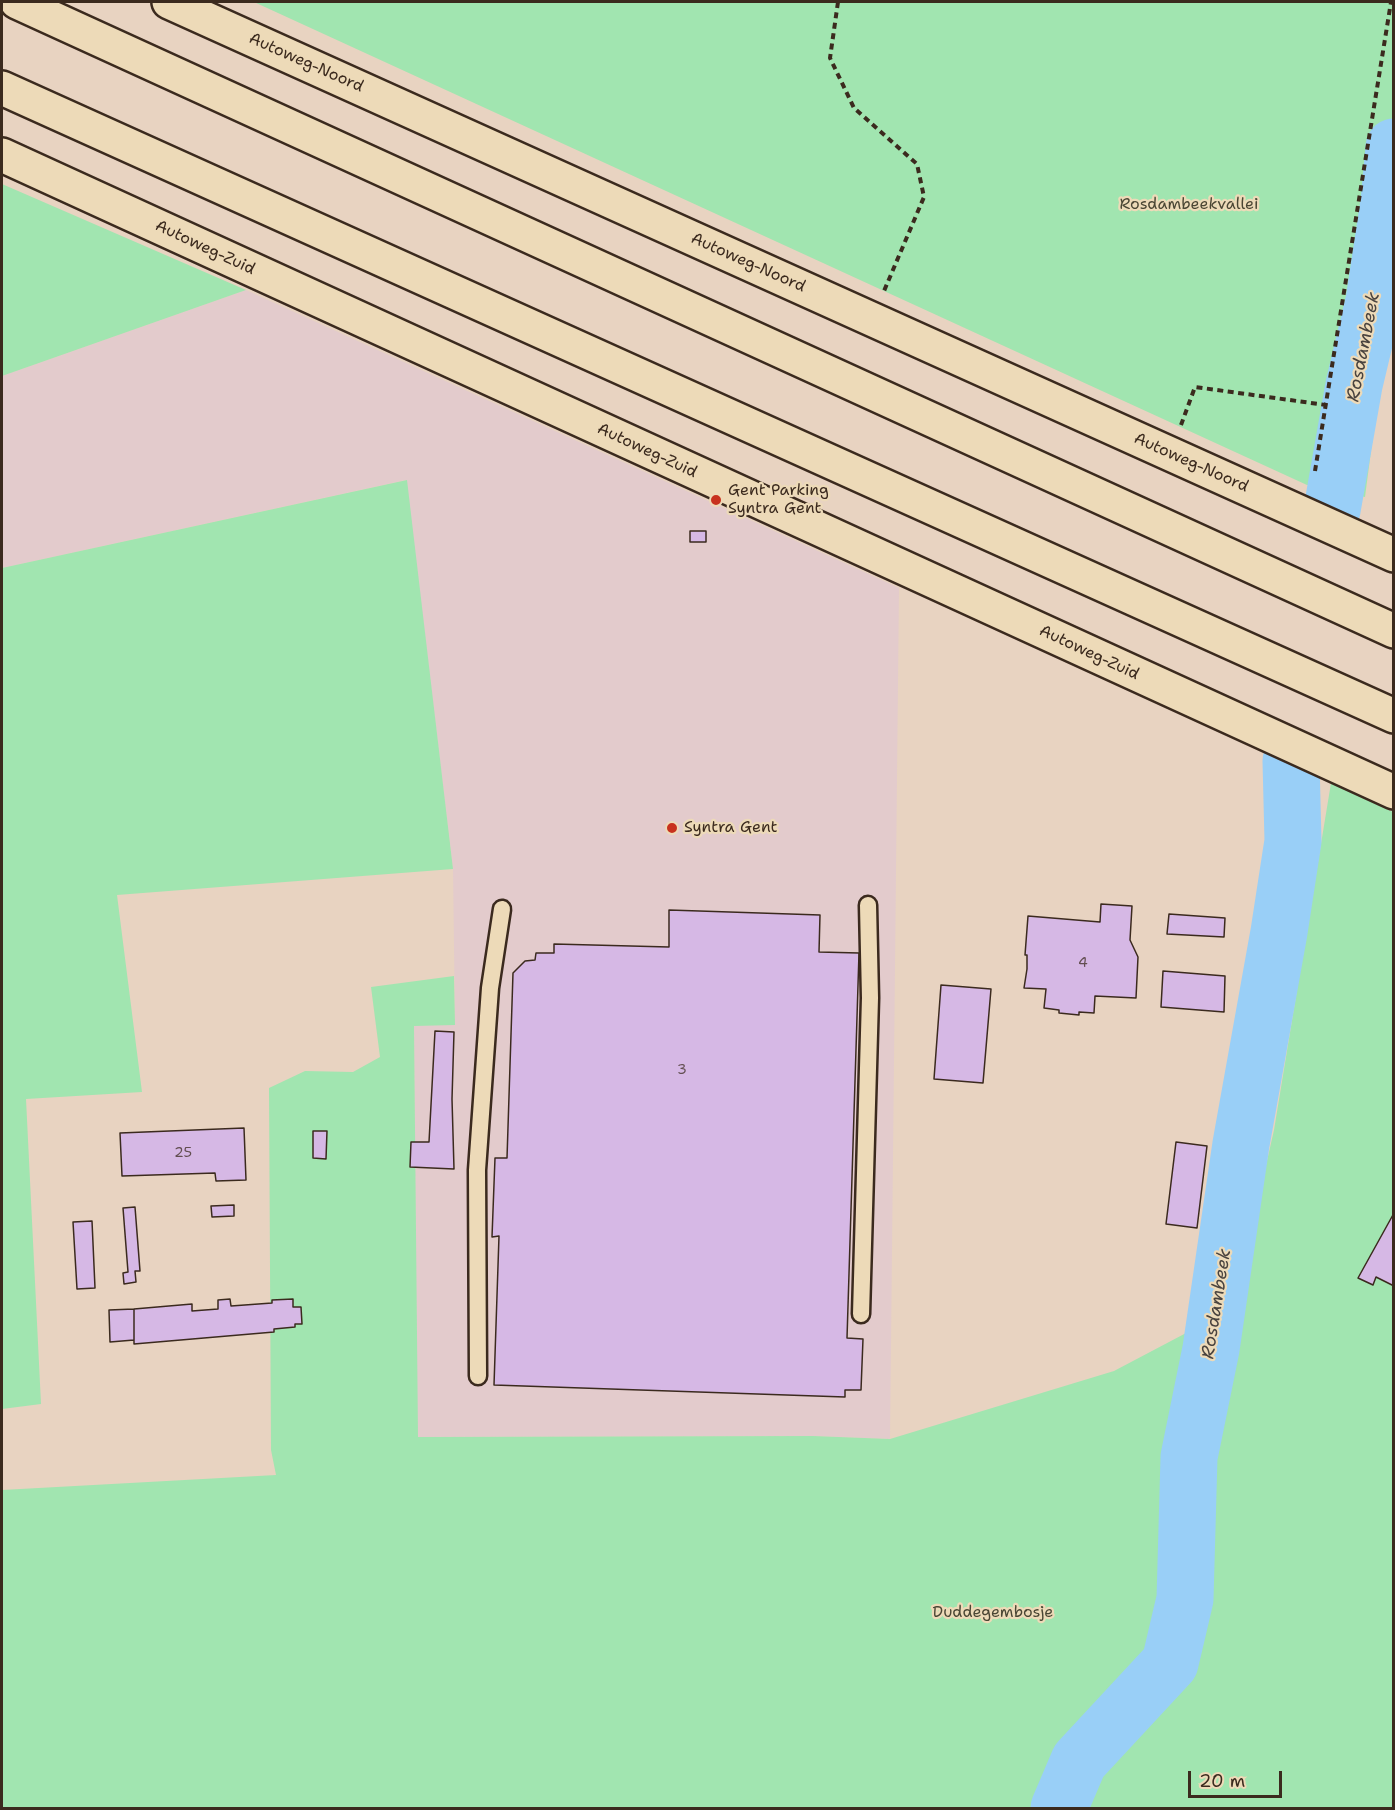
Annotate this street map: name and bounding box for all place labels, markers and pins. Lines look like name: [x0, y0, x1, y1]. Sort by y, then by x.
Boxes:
place label: Gent Parking Syntra Gent: [728, 481, 829, 519]
marker: Gent Parking Syntra Gent: [709, 493, 723, 507]
place label: Syntra Gent: [684, 818, 778, 838]
marker: Syntra Gent: [665, 821, 679, 835]

